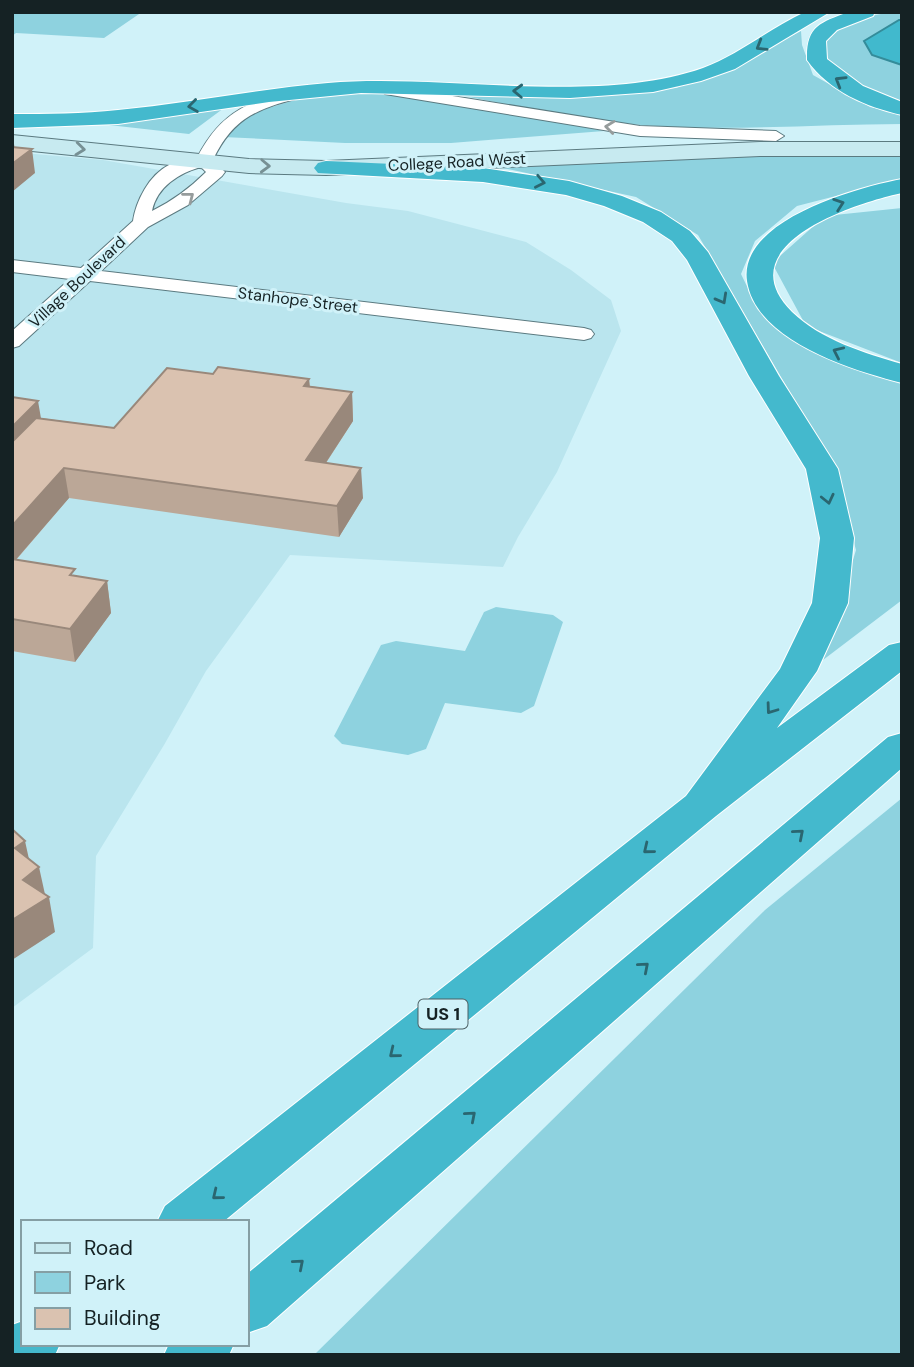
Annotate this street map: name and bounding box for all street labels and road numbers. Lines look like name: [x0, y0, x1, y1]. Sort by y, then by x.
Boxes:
street label: College Road West: [387, 148, 527, 176]
street label: Village Boulevard: [24, 232, 130, 332]
street label: Stanhope Street: [237, 282, 359, 318]
road number: US 1: [418, 1000, 467, 1028]

